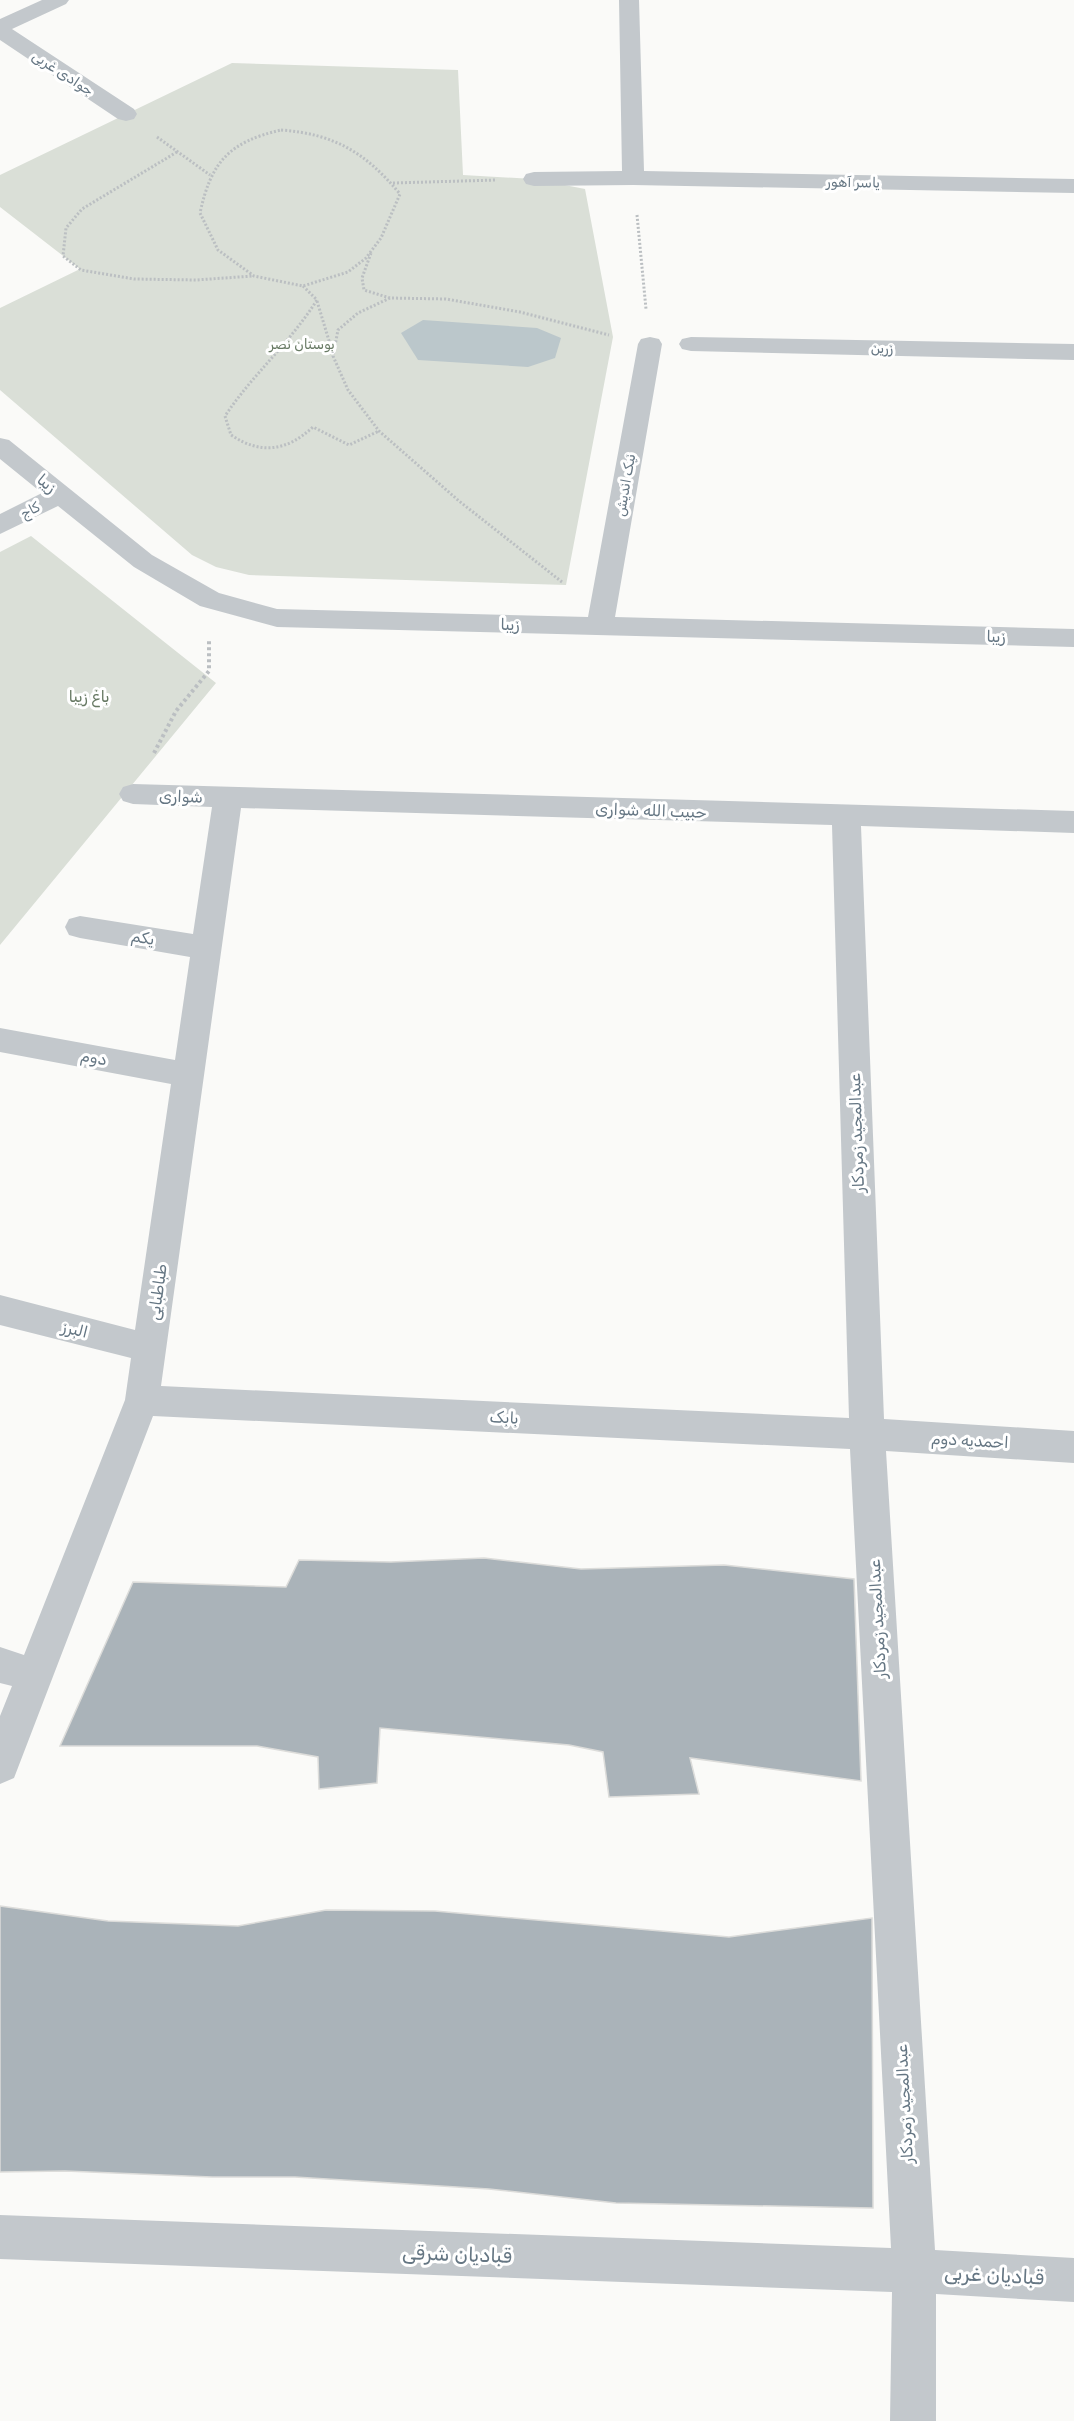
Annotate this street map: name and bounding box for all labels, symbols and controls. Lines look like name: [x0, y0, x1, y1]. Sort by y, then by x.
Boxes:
street label: جوادی غربی: [29, 47, 97, 100]
street label: یاسر آهور: [825, 174, 880, 191]
park label: بوستان نصر: [268, 336, 335, 353]
street label: زرین: [871, 340, 893, 357]
street label: نیک اندیش: [612, 452, 639, 518]
street label: زیبا: [33, 470, 60, 498]
street label: کاج: [18, 498, 44, 524]
street label: زیبا: [500, 615, 520, 635]
street label: زیبا: [986, 627, 1006, 647]
park label: باغ زیبا: [69, 687, 109, 708]
street label: شواری: [159, 786, 203, 808]
street label: حبیب الله شواری: [595, 799, 707, 823]
street label: یکم: [130, 926, 156, 950]
street label: دوم: [79, 1046, 109, 1070]
street label: عبدالمجید زمردکار: [845, 1073, 869, 1194]
street label: طباطبایی: [144, 1263, 171, 1322]
street label: البرز: [59, 1317, 90, 1343]
street label: بابک: [489, 1407, 519, 1428]
street label: احمدیه دوم: [931, 1429, 1009, 1453]
street label: عبدالمجید زمردکار: [865, 1559, 891, 1680]
street label: عبدالمجید زمردکار: [892, 2044, 918, 2165]
street label: قبادیان شرقی: [402, 2240, 512, 2268]
street label: قبادیان غربی: [943, 2260, 1045, 2290]

